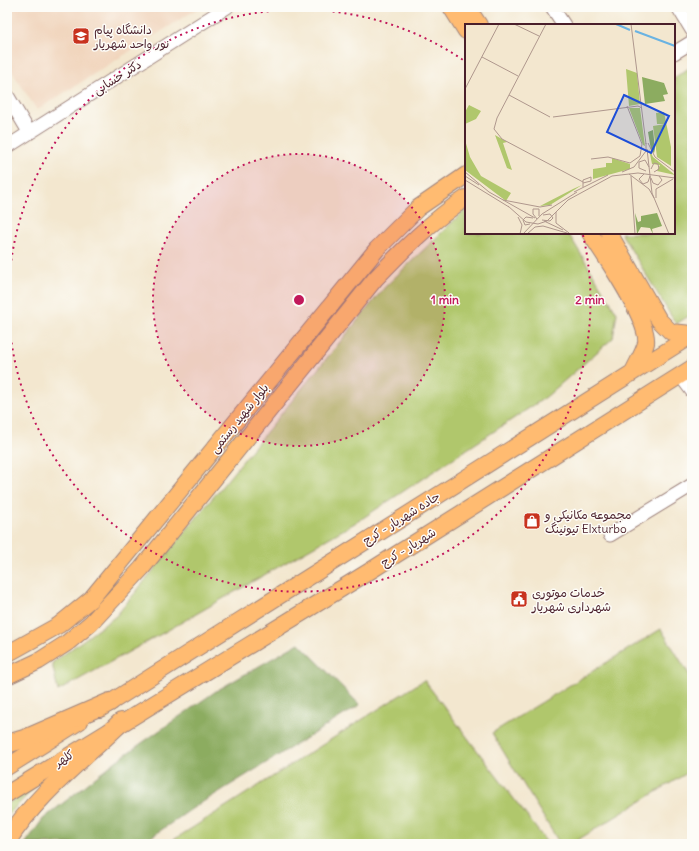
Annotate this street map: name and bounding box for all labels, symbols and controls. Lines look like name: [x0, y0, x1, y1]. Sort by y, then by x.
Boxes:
place label: دانشگاه پیام نور واحد شهریار: [93, 22, 169, 52]
inset map: [465, 24, 675, 234]
school or university icon: دانشگاه پیام نور واحد شهریار: [71, 26, 91, 46]
street label: دکتر حسابی: [90, 56, 144, 98]
text: 1 min: [431, 292, 459, 307]
text: 2 min: [575, 292, 605, 307]
centre of rings: [292, 293, 306, 307]
street label: بلوار شهید رستمی: [206, 380, 272, 456]
street label: جاده شهریار - کرج: [360, 488, 442, 548]
place label: مجموعه مکانیکی و تیونینگ Elxturbo: [544, 507, 632, 536]
shop icon: مجموعه مکانیکی و تیونینگ Elxturbo: [522, 511, 542, 531]
street label: شهریار - کرج: [378, 524, 438, 570]
place label: خدمات موتوری شهرداری شهریار: [531, 585, 611, 614]
public building icon: خدمات موتوری شهرداری شهریار: [509, 589, 529, 609]
street label: کلهر: [51, 746, 77, 770]

